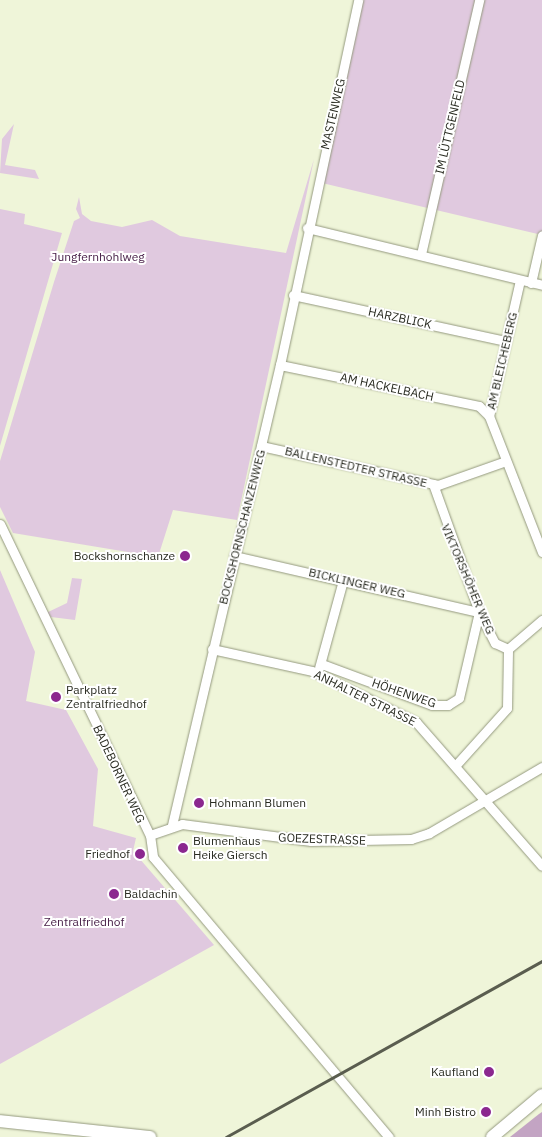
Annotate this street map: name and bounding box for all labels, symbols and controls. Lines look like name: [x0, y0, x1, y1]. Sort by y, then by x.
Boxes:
street label: MASTENWEG: [318, 77, 348, 151]
street label: IM LÜTTGENFELD: [432, 78, 468, 176]
park label: Jungfernhohlweg: [51, 250, 145, 264]
street label: HARZBLICK: [367, 304, 433, 332]
street label: AM BLEICHEBERG: [484, 311, 520, 411]
street label: AM HACKELBACH: [339, 370, 435, 404]
street label: BALLENSTEDTER STRASSE: [283, 444, 429, 490]
street label: BOCKSHORNSCHANZENWEG: [216, 448, 268, 606]
street label: VIKTORSHÖHER WEG: [438, 522, 498, 636]
place label: Bockshornschanze: [74, 549, 175, 563]
marker: Bockshornschanze: [179, 550, 191, 562]
street label: BICKLINGER WEG: [307, 565, 407, 601]
street label: ANHALTER STRASSE: [312, 667, 418, 729]
street label: HÖHENWEG: [370, 675, 438, 711]
place label: Parkplatz Zentralfriedhof: [66, 683, 147, 711]
marker: Parkplatz Zentralfriedhof: [50, 691, 62, 703]
street label: BADEBORNER WEG: [90, 723, 148, 825]
place label: Hohmann Blumen: [209, 796, 306, 810]
marker: Hohmann Blumen: [193, 797, 205, 809]
street label: GOEZESTRASSE: [278, 830, 366, 848]
place label: Blumenhaus Heike Giersch: [193, 834, 268, 862]
marker: Blumenhaus Heike Giersch: [177, 842, 189, 854]
place label: Friedhof: [85, 847, 130, 861]
marker: Friedhof: [134, 848, 146, 860]
place label: Baldachin: [124, 887, 178, 901]
marker: Baldachin: [108, 888, 120, 900]
park label: Zentralfriedhof: [44, 915, 124, 929]
place label: Kaufland: [431, 1065, 479, 1079]
marker: Kaufland: [483, 1066, 495, 1078]
place label: Minh Bistro: [415, 1105, 476, 1119]
marker: Minh Bistro: [480, 1106, 492, 1118]

